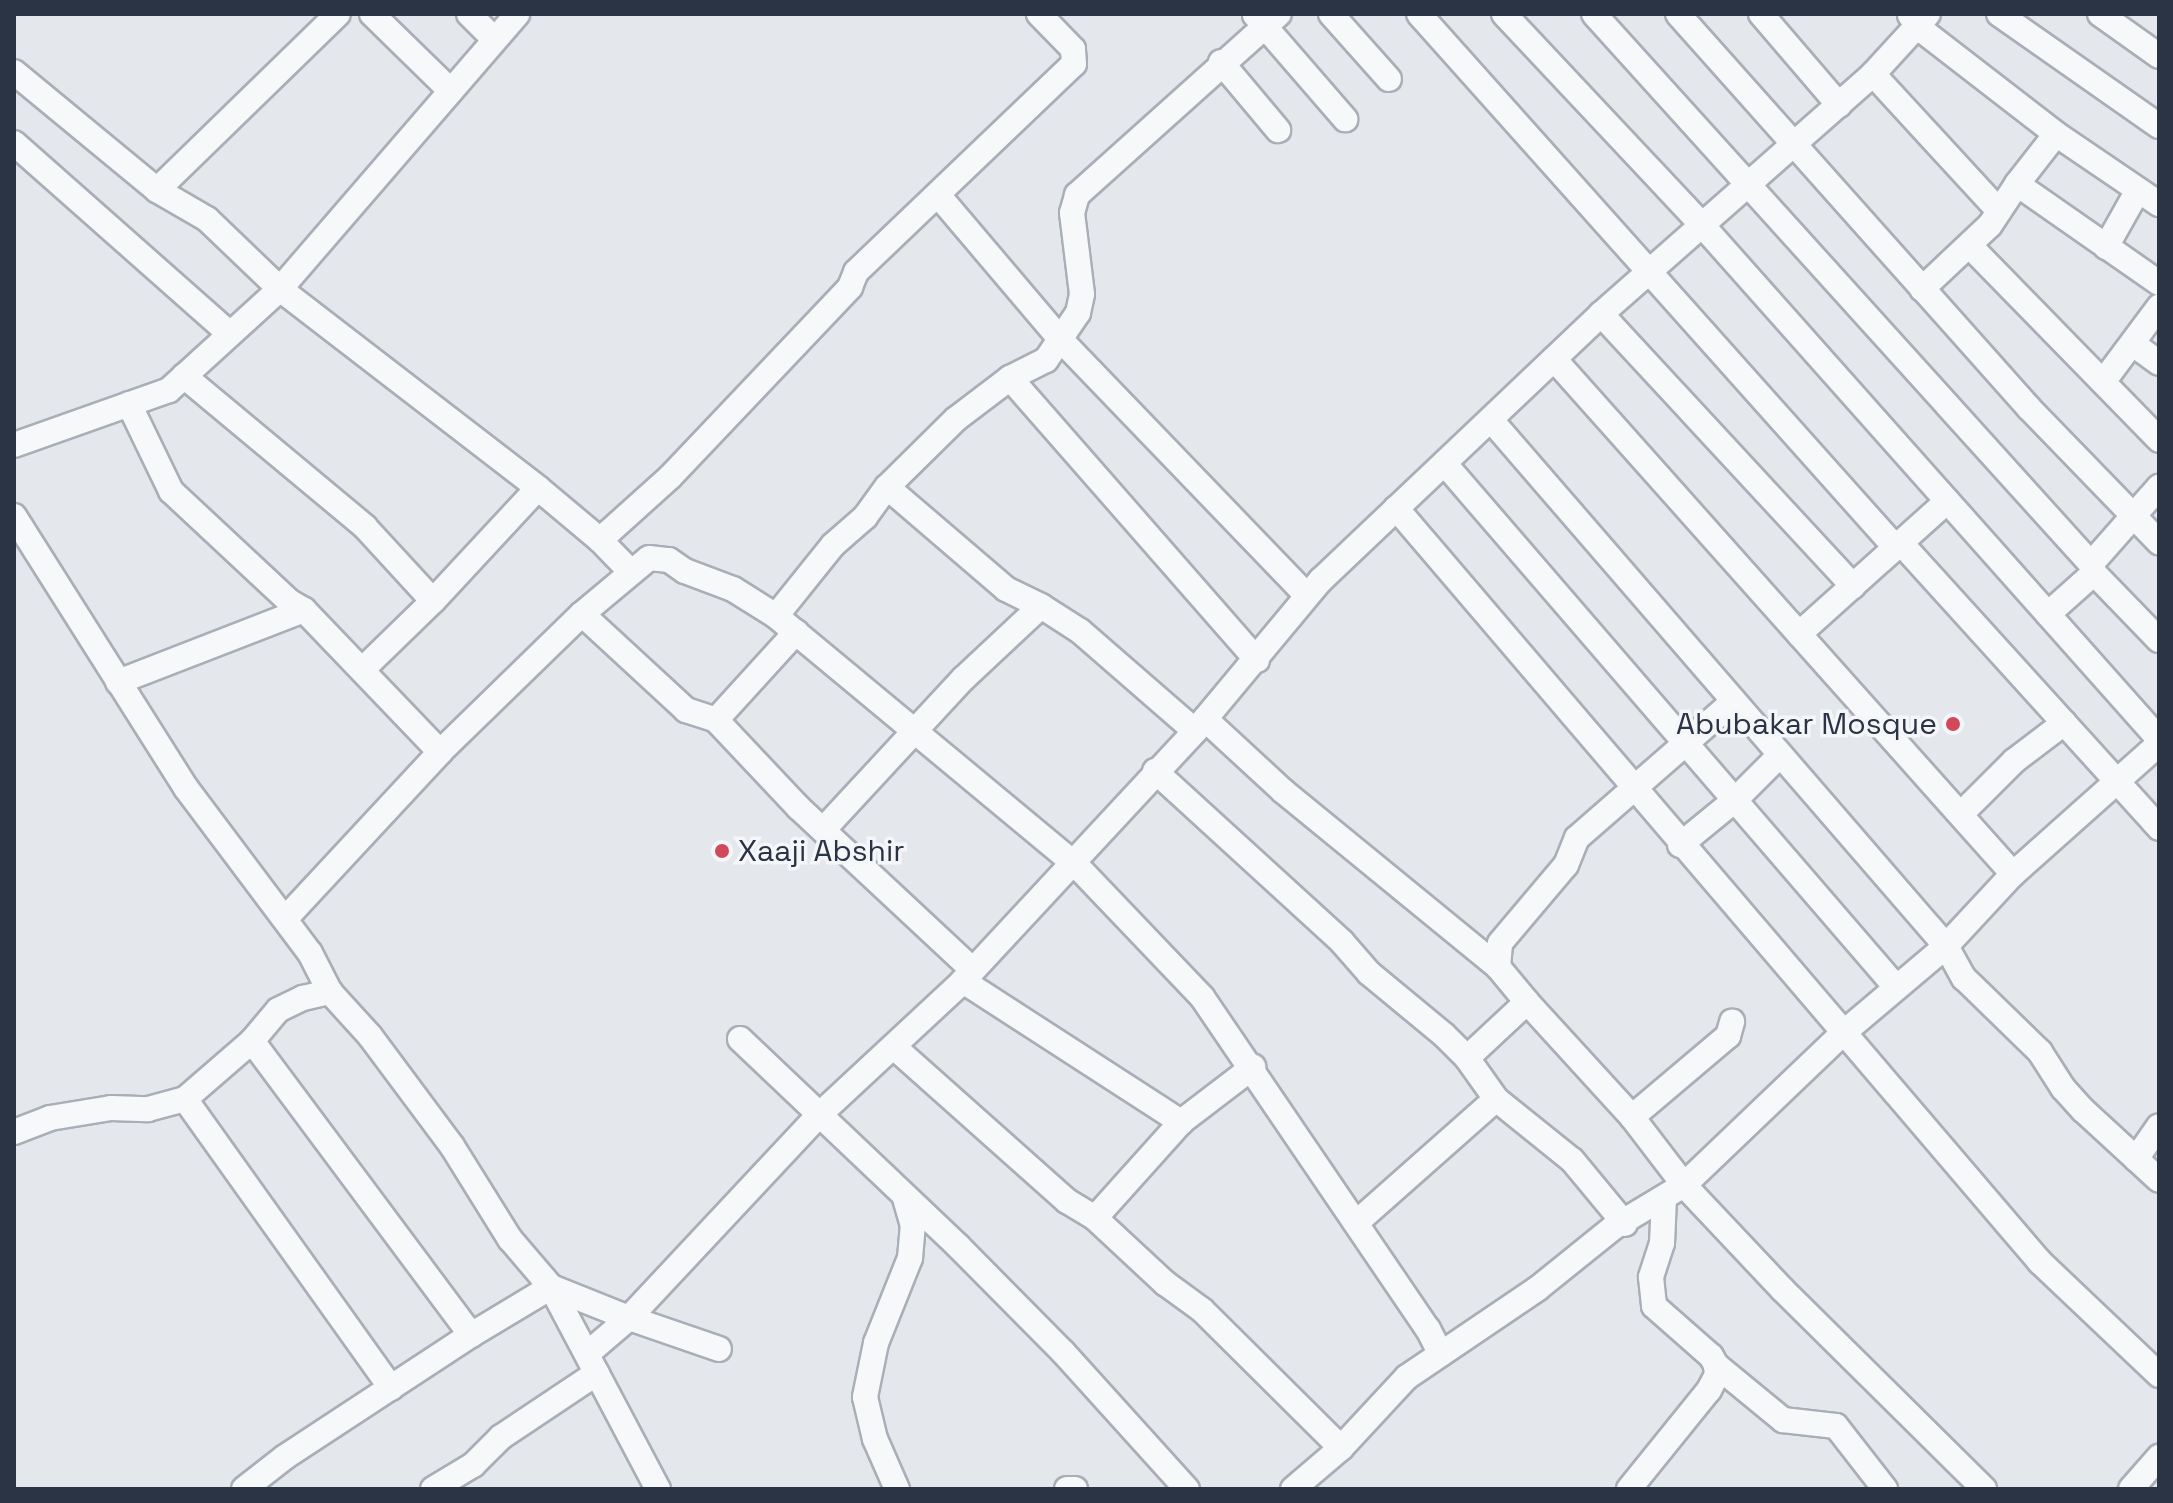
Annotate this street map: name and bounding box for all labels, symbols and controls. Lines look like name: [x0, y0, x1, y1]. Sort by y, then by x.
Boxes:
place label: Abubakar Mosque: [1676, 706, 1937, 742]
marker: Abubakar Mosque: [1944, 715, 1962, 733]
place label: Xaaji Abshir: [738, 833, 905, 869]
marker: Xaaji Abshir: [713, 842, 731, 860]

